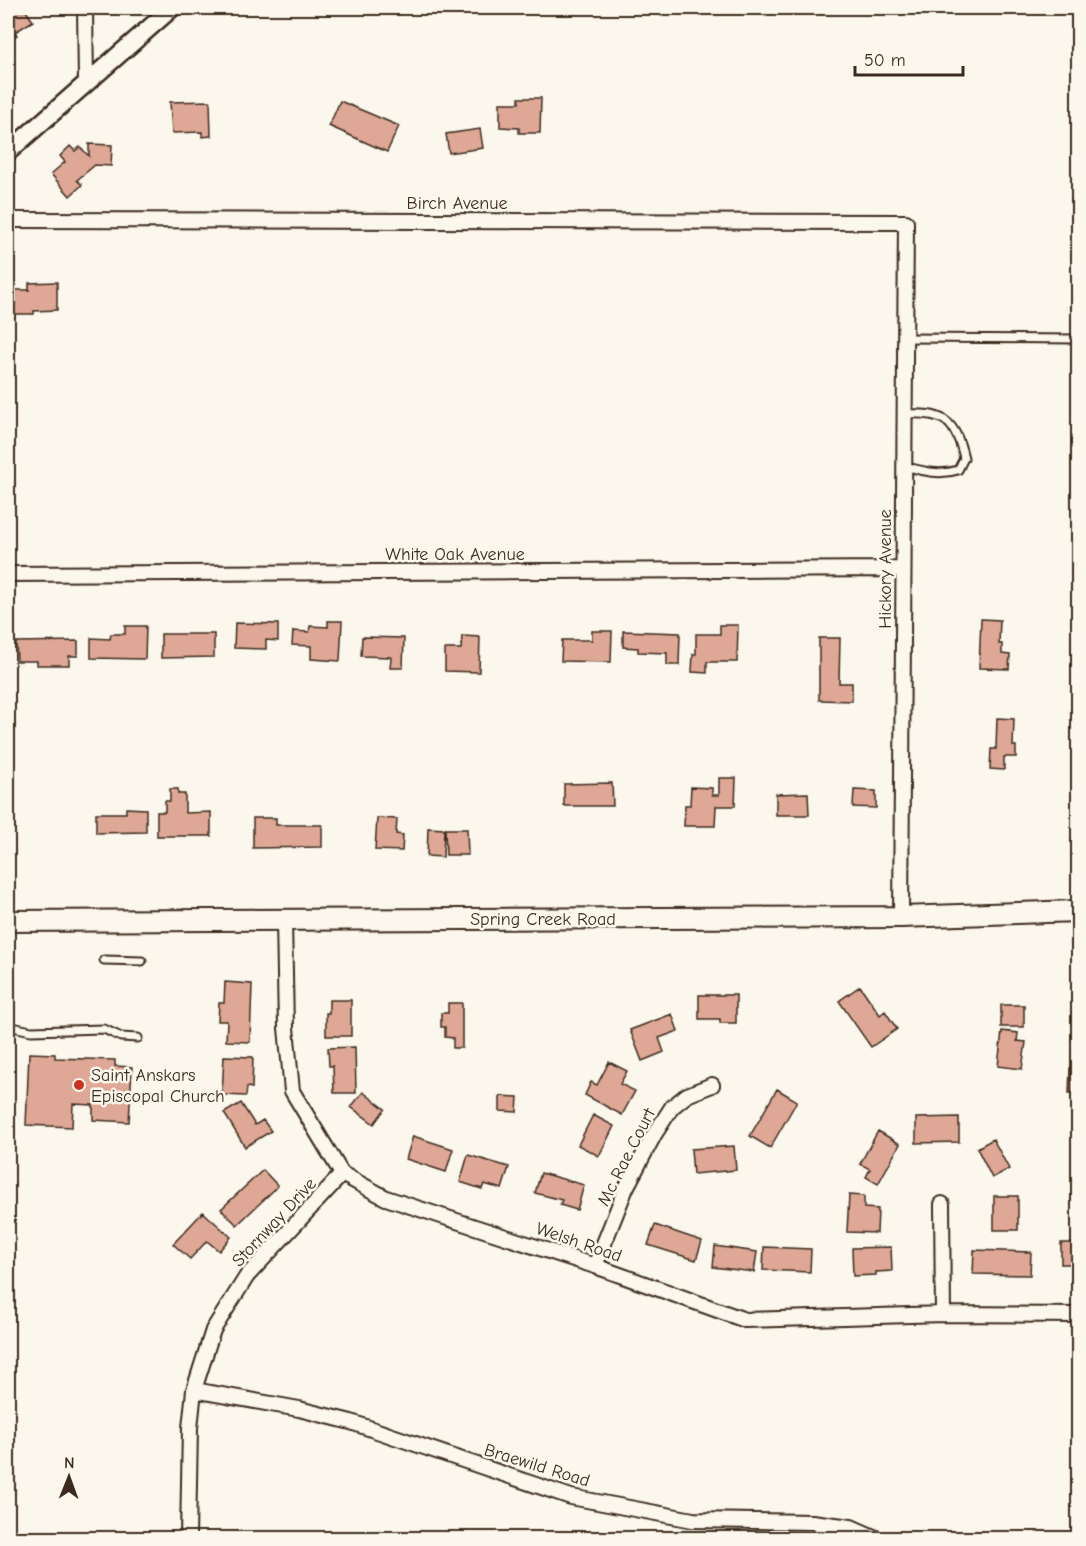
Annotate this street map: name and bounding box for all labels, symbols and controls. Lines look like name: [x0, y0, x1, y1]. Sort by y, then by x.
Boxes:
scale bar: [855, 39, 963, 77]
text: 50 m: [864, 50, 906, 71]
street label: Birch Avenue: [407, 193, 508, 214]
street label: Hickory Avenue: [875, 509, 896, 629]
street label: White Oak Avenue: [385, 544, 525, 565]
street label: Spring Creek Road: [470, 909, 616, 930]
place label: Saint Anskars Episcopal Church: [91, 1065, 225, 1107]
marker: Saint Anskars Episcopal Church: [72, 1078, 86, 1092]
street label: Mc Rae Court: [593, 1104, 660, 1210]
street label: Stornway Drive: [228, 1174, 321, 1271]
street label: Welsh Road: [533, 1218, 625, 1267]
street label: Braewild Road: [481, 1439, 592, 1492]
north arrow: [39, 1447, 99, 1507]
text: N: [64, 1454, 75, 1472]

